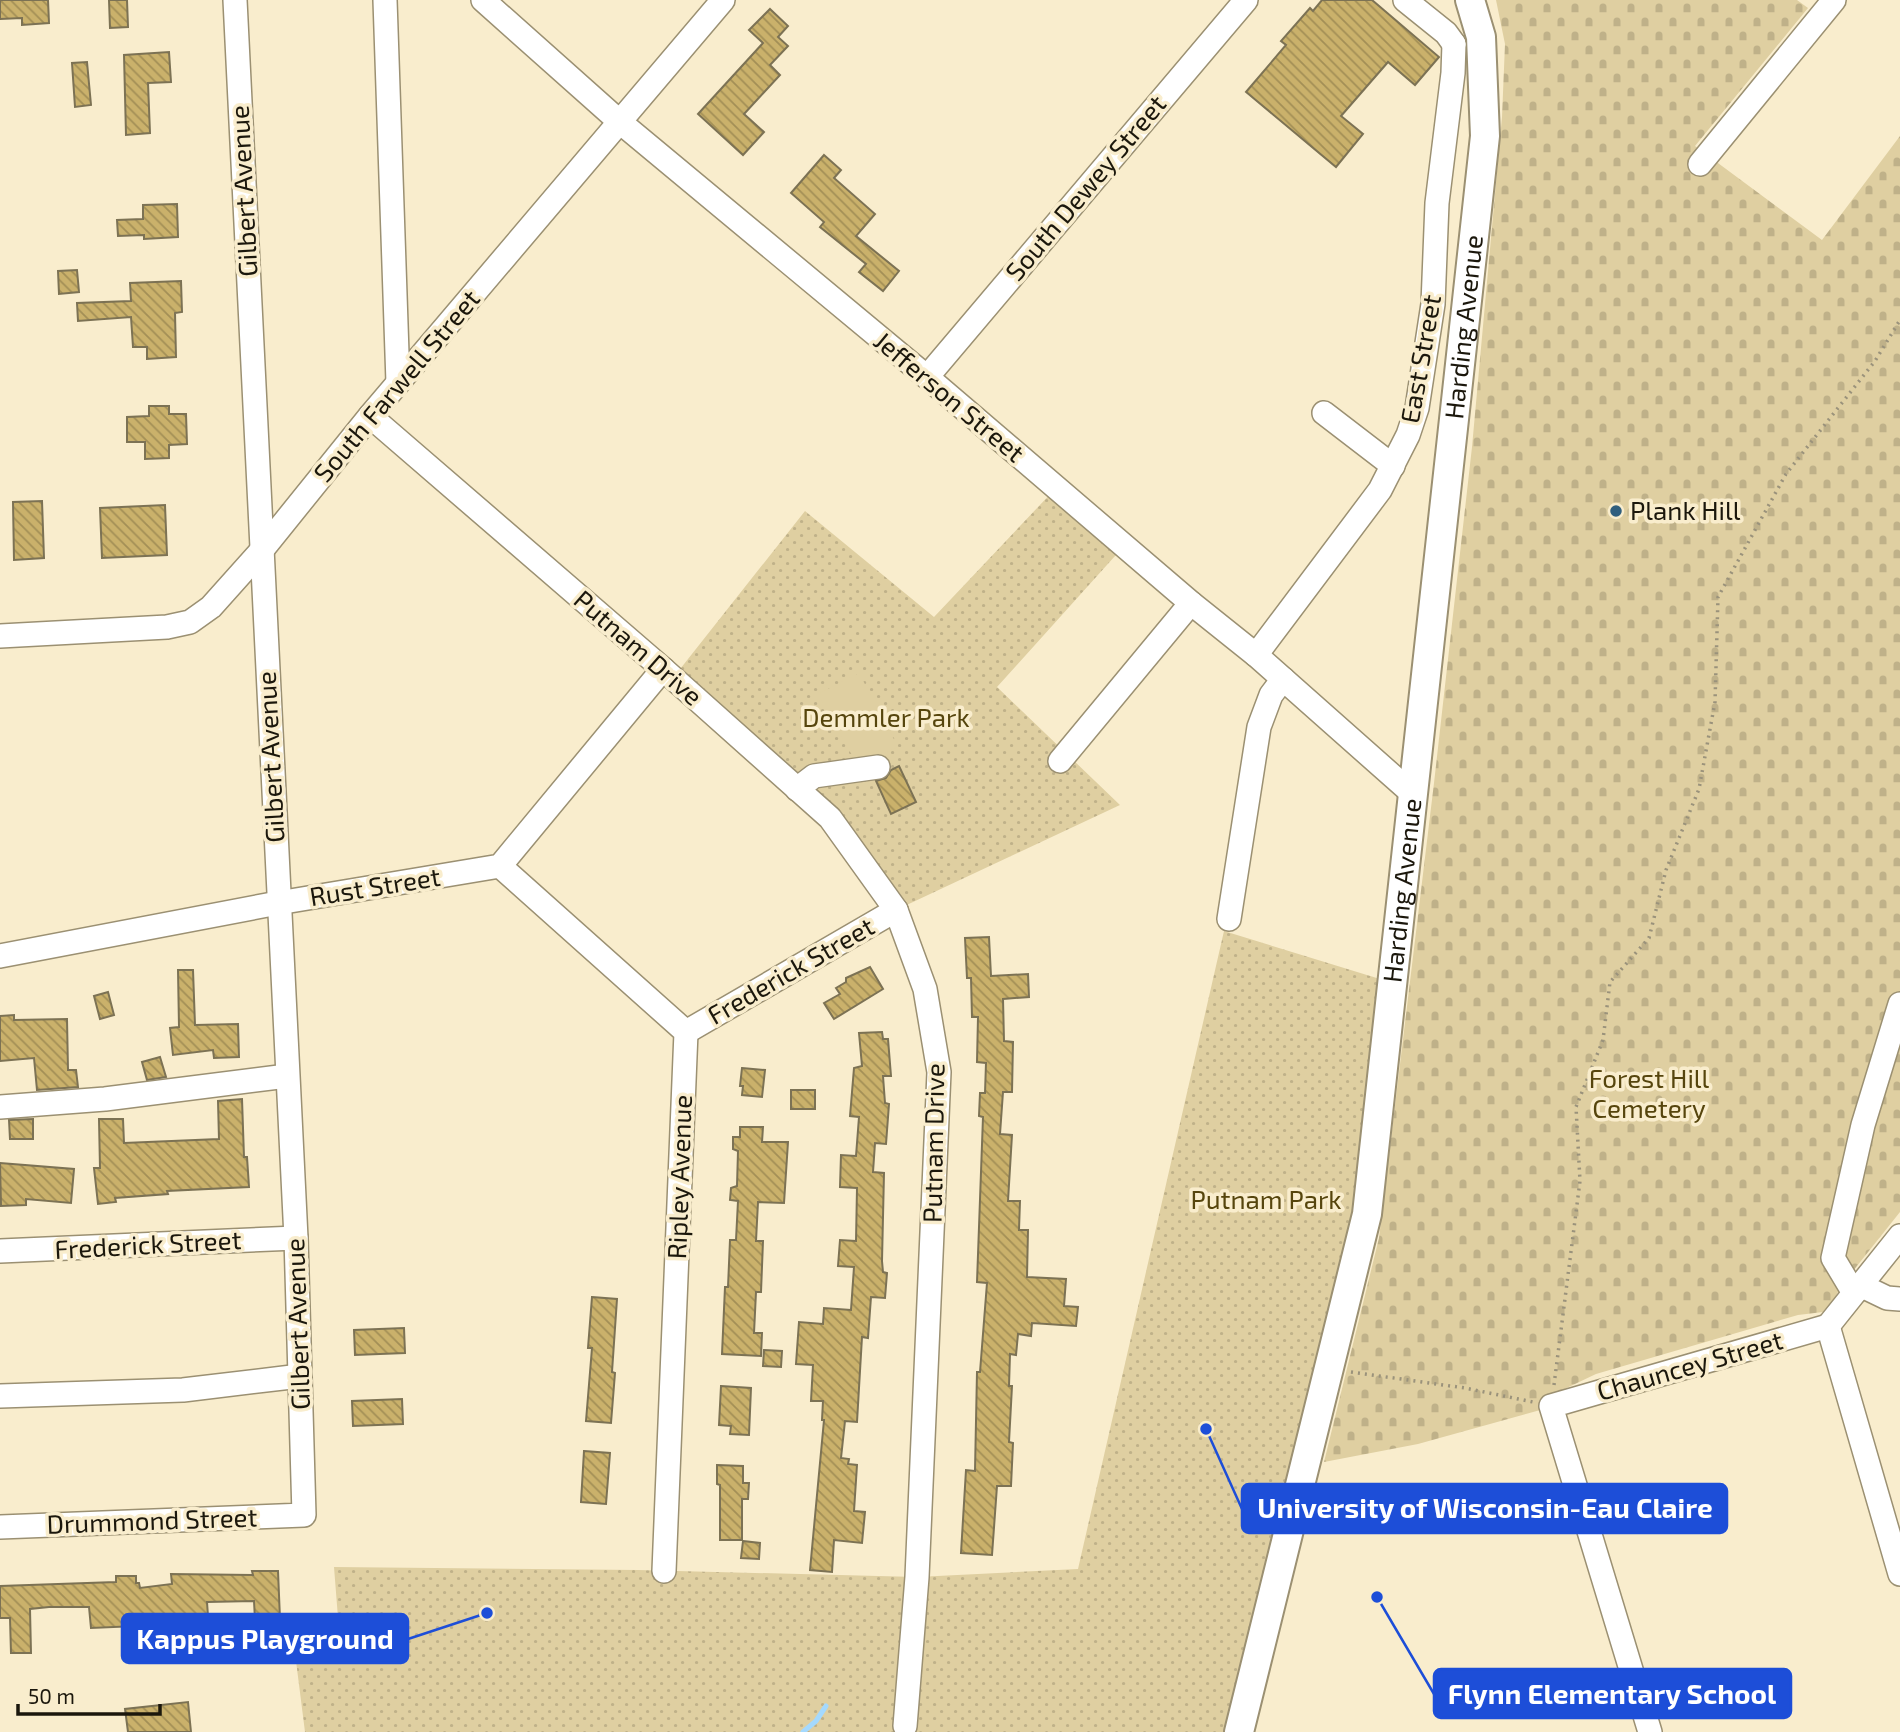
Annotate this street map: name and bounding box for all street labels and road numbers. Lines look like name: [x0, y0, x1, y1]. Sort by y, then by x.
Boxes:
street label: South Dewey Street: [998, 88, 1172, 286]
street label: Gilbert Avenue: [223, 104, 262, 278]
street label: Harding Avenue: [1437, 233, 1488, 420]
street label: South Farwell Street: [306, 283, 485, 487]
street label: East Street: [1393, 292, 1446, 425]
street label: Jefferson Street: [869, 324, 1031, 468]
street label: Putnam Drive: [569, 583, 709, 711]
street label: Gilbert Avenue: [250, 670, 289, 844]
street label: Harding Avenue: [1375, 797, 1426, 984]
street label: Rust Street: [307, 860, 442, 911]
street label: Frederick Street: [701, 909, 879, 1030]
street label: Putnam Drive: [916, 1063, 949, 1223]
street label: Ripley Avenue: [660, 1094, 697, 1260]
street label: Frederick Street: [54, 1223, 242, 1264]
street label: Gilbert Avenue: [278, 1238, 315, 1411]
street label: Chauncey Street: [1593, 1323, 1786, 1406]
street label: Drummond Street: [46, 1500, 258, 1539]

